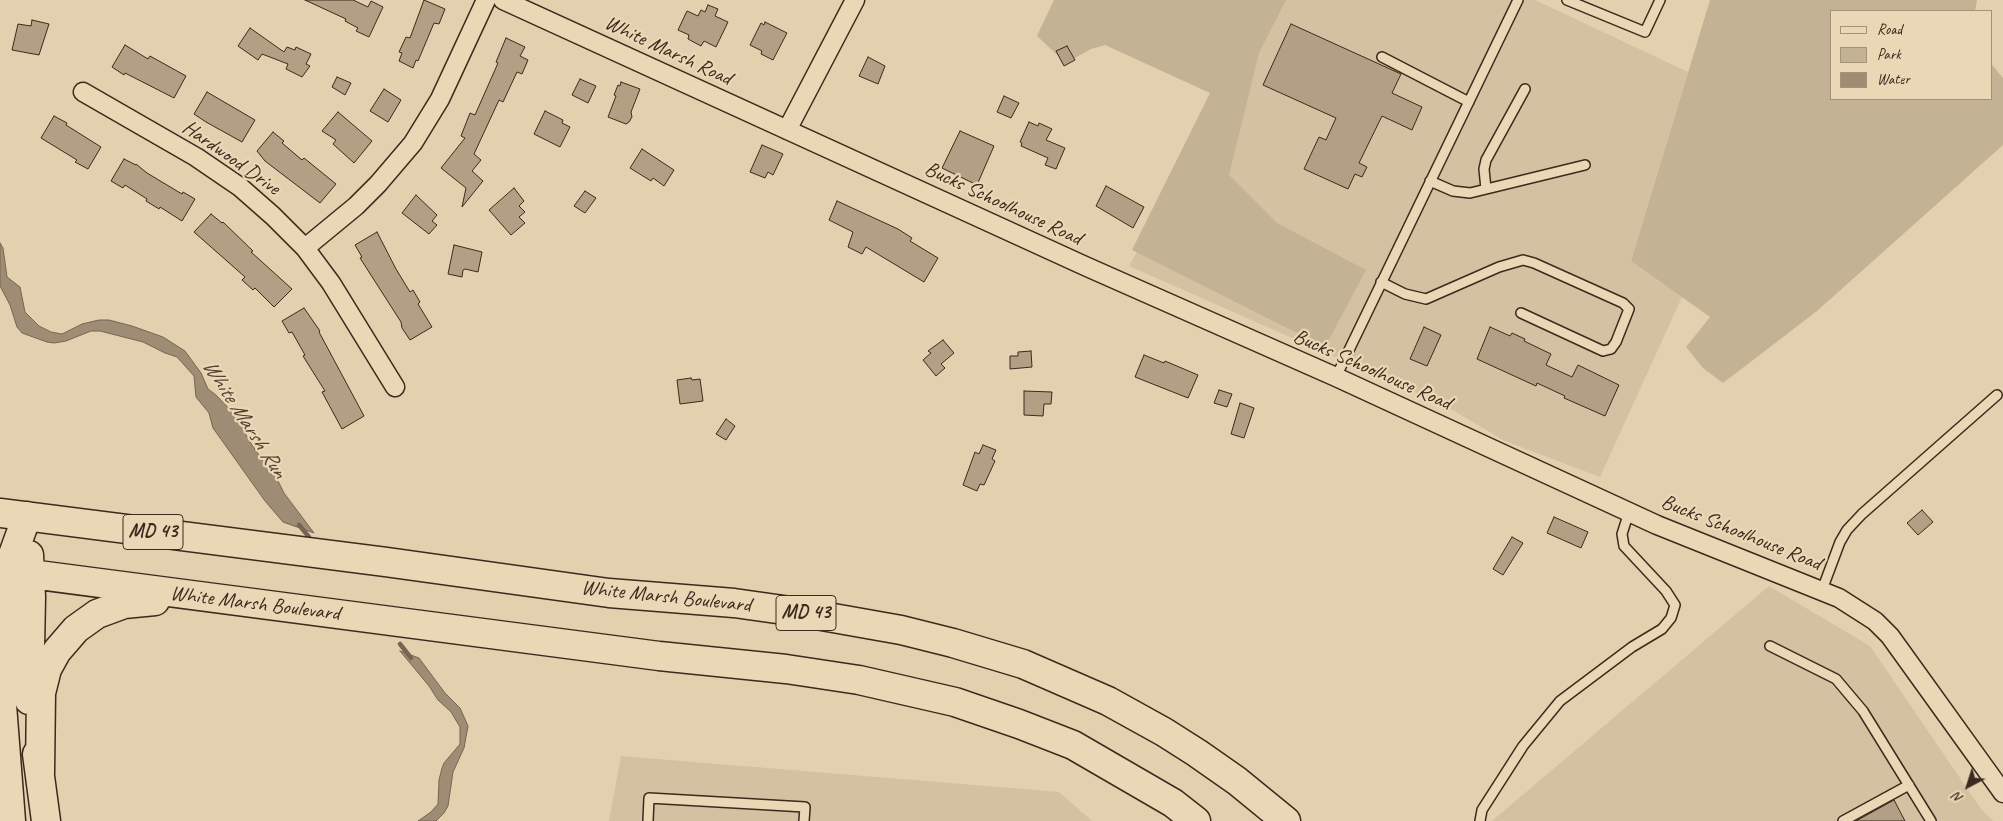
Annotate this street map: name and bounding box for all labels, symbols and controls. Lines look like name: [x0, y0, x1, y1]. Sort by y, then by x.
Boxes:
legend: [1830, 10, 1993, 100]
street label: White Marsh Road: [601, 11, 735, 91]
text: Road: [1877, 20, 1902, 39]
text: Park: [1877, 45, 1901, 64]
text: Water: [1877, 70, 1910, 89]
street label: Hardwood Drive: [177, 115, 285, 201]
street label: Bucks Schoolhouse Road: [920, 157, 1086, 251]
street label: Bucks Schoolhouse Road: [1289, 324, 1455, 416]
water label: White Marsh Run: [196, 355, 292, 483]
street label: Bucks Schoolhouse Road: [1657, 489, 1825, 577]
road number: MD 43: [123, 514, 183, 550]
street label: White Marsh Boulevard: [580, 576, 752, 618]
street label: White Marsh Boulevard: [169, 581, 341, 627]
road number: MD 43: [776, 596, 836, 630]
north arrow: [1943, 761, 1993, 811]
text: N: [1949, 789, 1967, 807]

